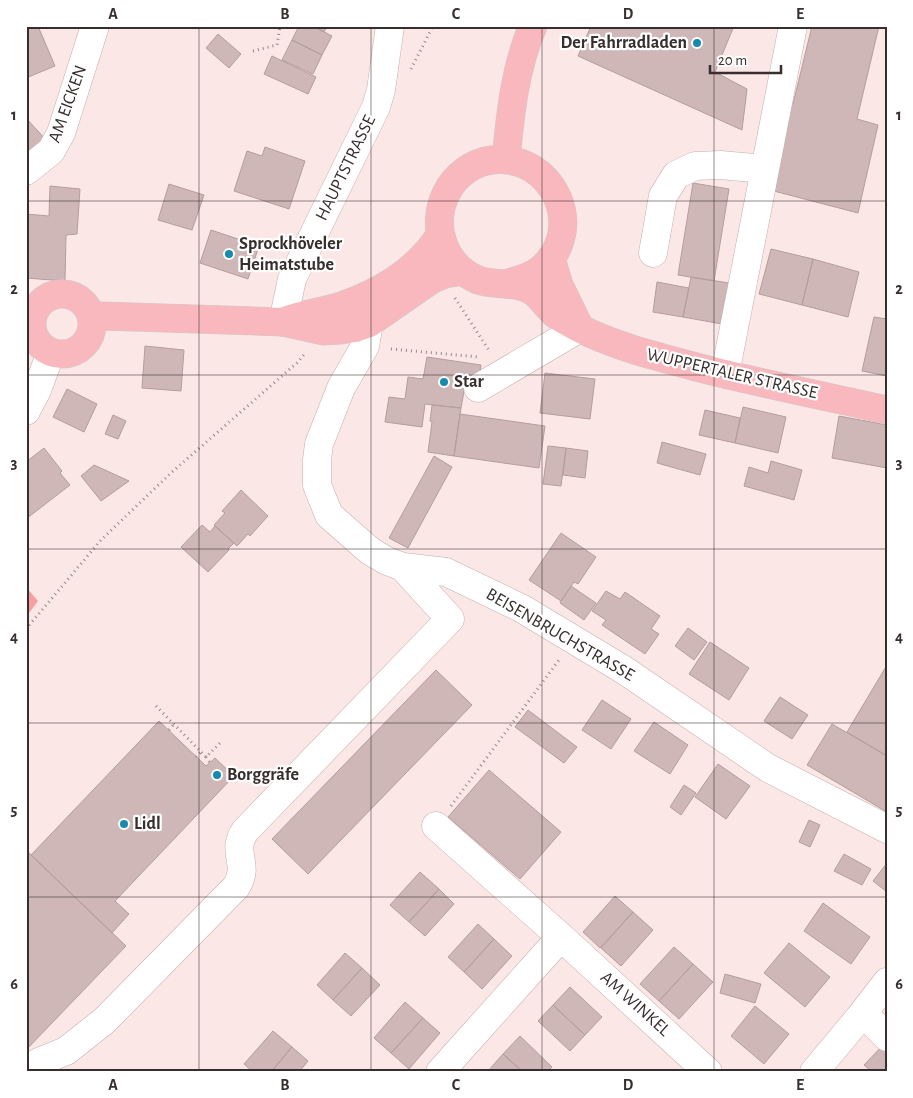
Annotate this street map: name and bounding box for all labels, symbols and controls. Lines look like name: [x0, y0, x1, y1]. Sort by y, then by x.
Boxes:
text: A: [108, 6, 118, 22]
text: B: [280, 6, 290, 22]
text: C: [452, 6, 461, 22]
text: D: [623, 6, 634, 22]
text: E: [796, 6, 804, 22]
place label: Der Fahrradladen: [561, 34, 687, 52]
marker: Der Fahrradladen: [691, 37, 703, 49]
scale bar: [710, 42, 782, 74]
text: 20 m: [718, 53, 747, 68]
street label: AM EICKEN: [46, 63, 90, 145]
text: 1: [11, 107, 17, 123]
text: 1: [896, 107, 902, 123]
street label: HAUPTSTRASSE: [313, 112, 379, 223]
place label: Sprockhöveler Heimatstube: [239, 235, 343, 274]
marker: Sprockhöveler Heimatstube: [223, 248, 235, 260]
text: 2: [10, 281, 18, 297]
text: 2: [895, 281, 903, 297]
street label: WUPPERTALER STRASSE: [645, 346, 819, 402]
place label: Star: [454, 373, 485, 391]
marker: Star: [438, 376, 450, 388]
text: 3: [11, 455, 18, 471]
text: 3: [896, 455, 903, 471]
street label: BEISENBRUCHSTRASSE: [483, 585, 638, 685]
text: 4: [10, 629, 18, 645]
text: 4: [895, 629, 903, 645]
place label: Borggräfe: [227, 766, 299, 784]
marker: Borggräfe: [211, 769, 223, 781]
text: 5: [11, 802, 18, 818]
text: 5: [896, 802, 903, 818]
place label: Lidl: [134, 815, 161, 833]
marker: Lidl: [118, 818, 130, 830]
street label: AM WINKEL: [597, 968, 674, 1040]
text: 6: [10, 976, 18, 992]
text: 6: [895, 976, 903, 992]
text: A: [108, 1077, 118, 1093]
text: B: [280, 1077, 290, 1093]
text: C: [452, 1077, 461, 1093]
text: D: [623, 1077, 634, 1093]
text: E: [796, 1077, 804, 1093]

